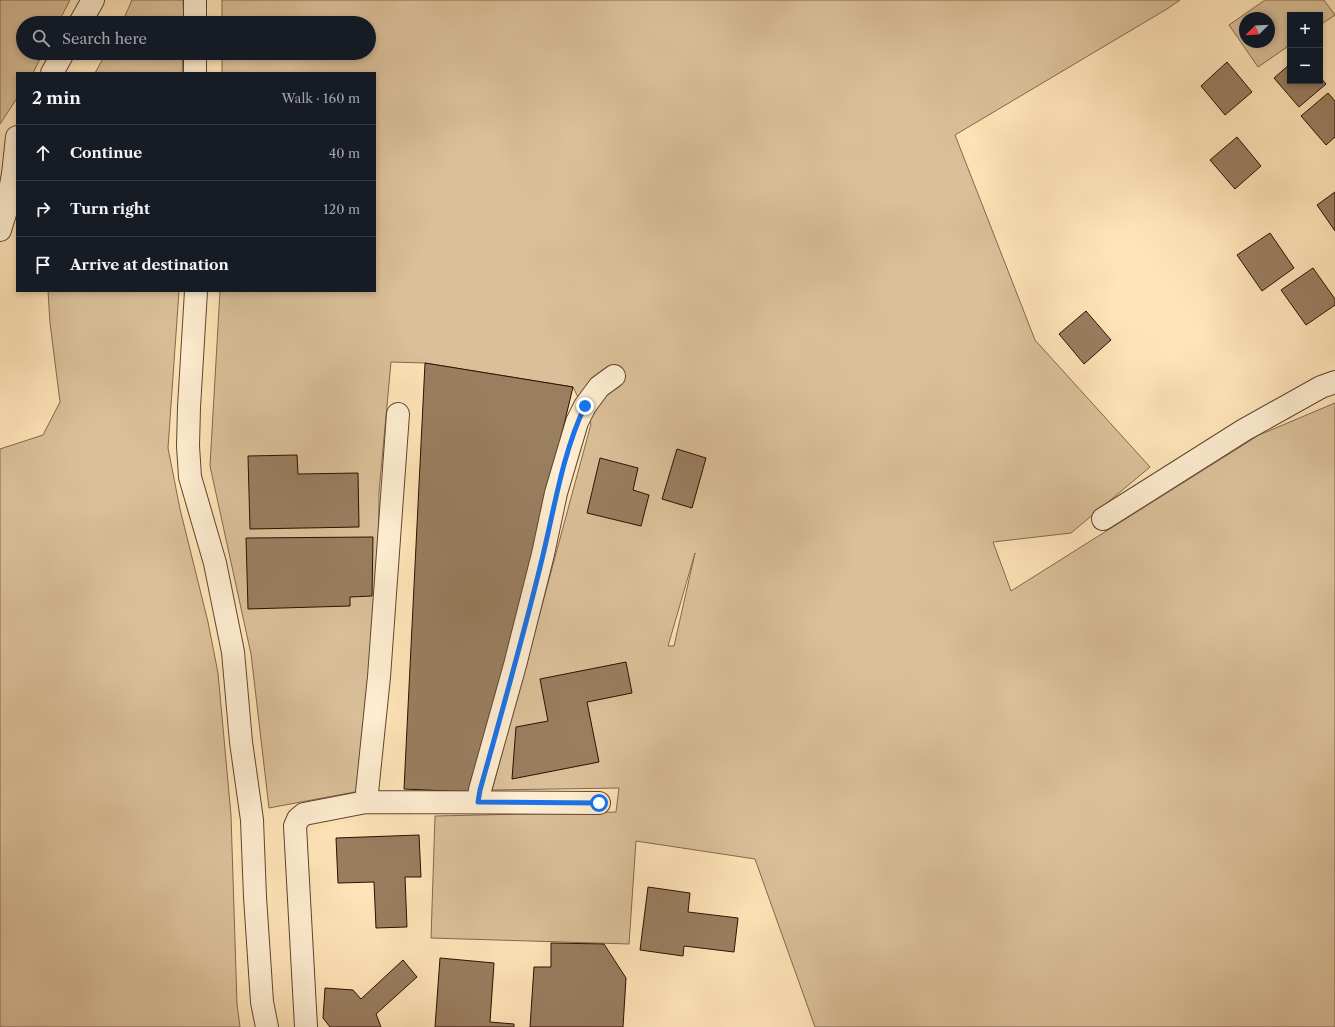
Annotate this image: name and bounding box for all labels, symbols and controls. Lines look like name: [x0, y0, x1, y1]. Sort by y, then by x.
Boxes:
north arrow: [1239, 12, 1275, 48]
map controls: [1287, 12, 1323, 84]
button: +: [1287, 12, 1323, 48]
search box: [16, 16, 376, 60]
icon: search: [30, 27, 52, 49]
text: Search here: [62, 29, 147, 48]
button: −: [1287, 48, 1323, 84]
text: 2 min: [32, 88, 81, 108]
text: Walk · 160 m: [281, 90, 360, 106]
icon: ahead: [32, 142, 54, 164]
text: Continue: [70, 143, 142, 162]
text: 40 m: [329, 145, 360, 161]
icon: right: [32, 198, 54, 220]
text: Turn right: [70, 199, 150, 218]
text: 120 m: [323, 201, 360, 217]
icon: arrive: [32, 254, 54, 276]
text: Arrive at destination: [70, 255, 229, 274]
route end: [576, 397, 594, 415]
route start: [590, 794, 608, 812]

